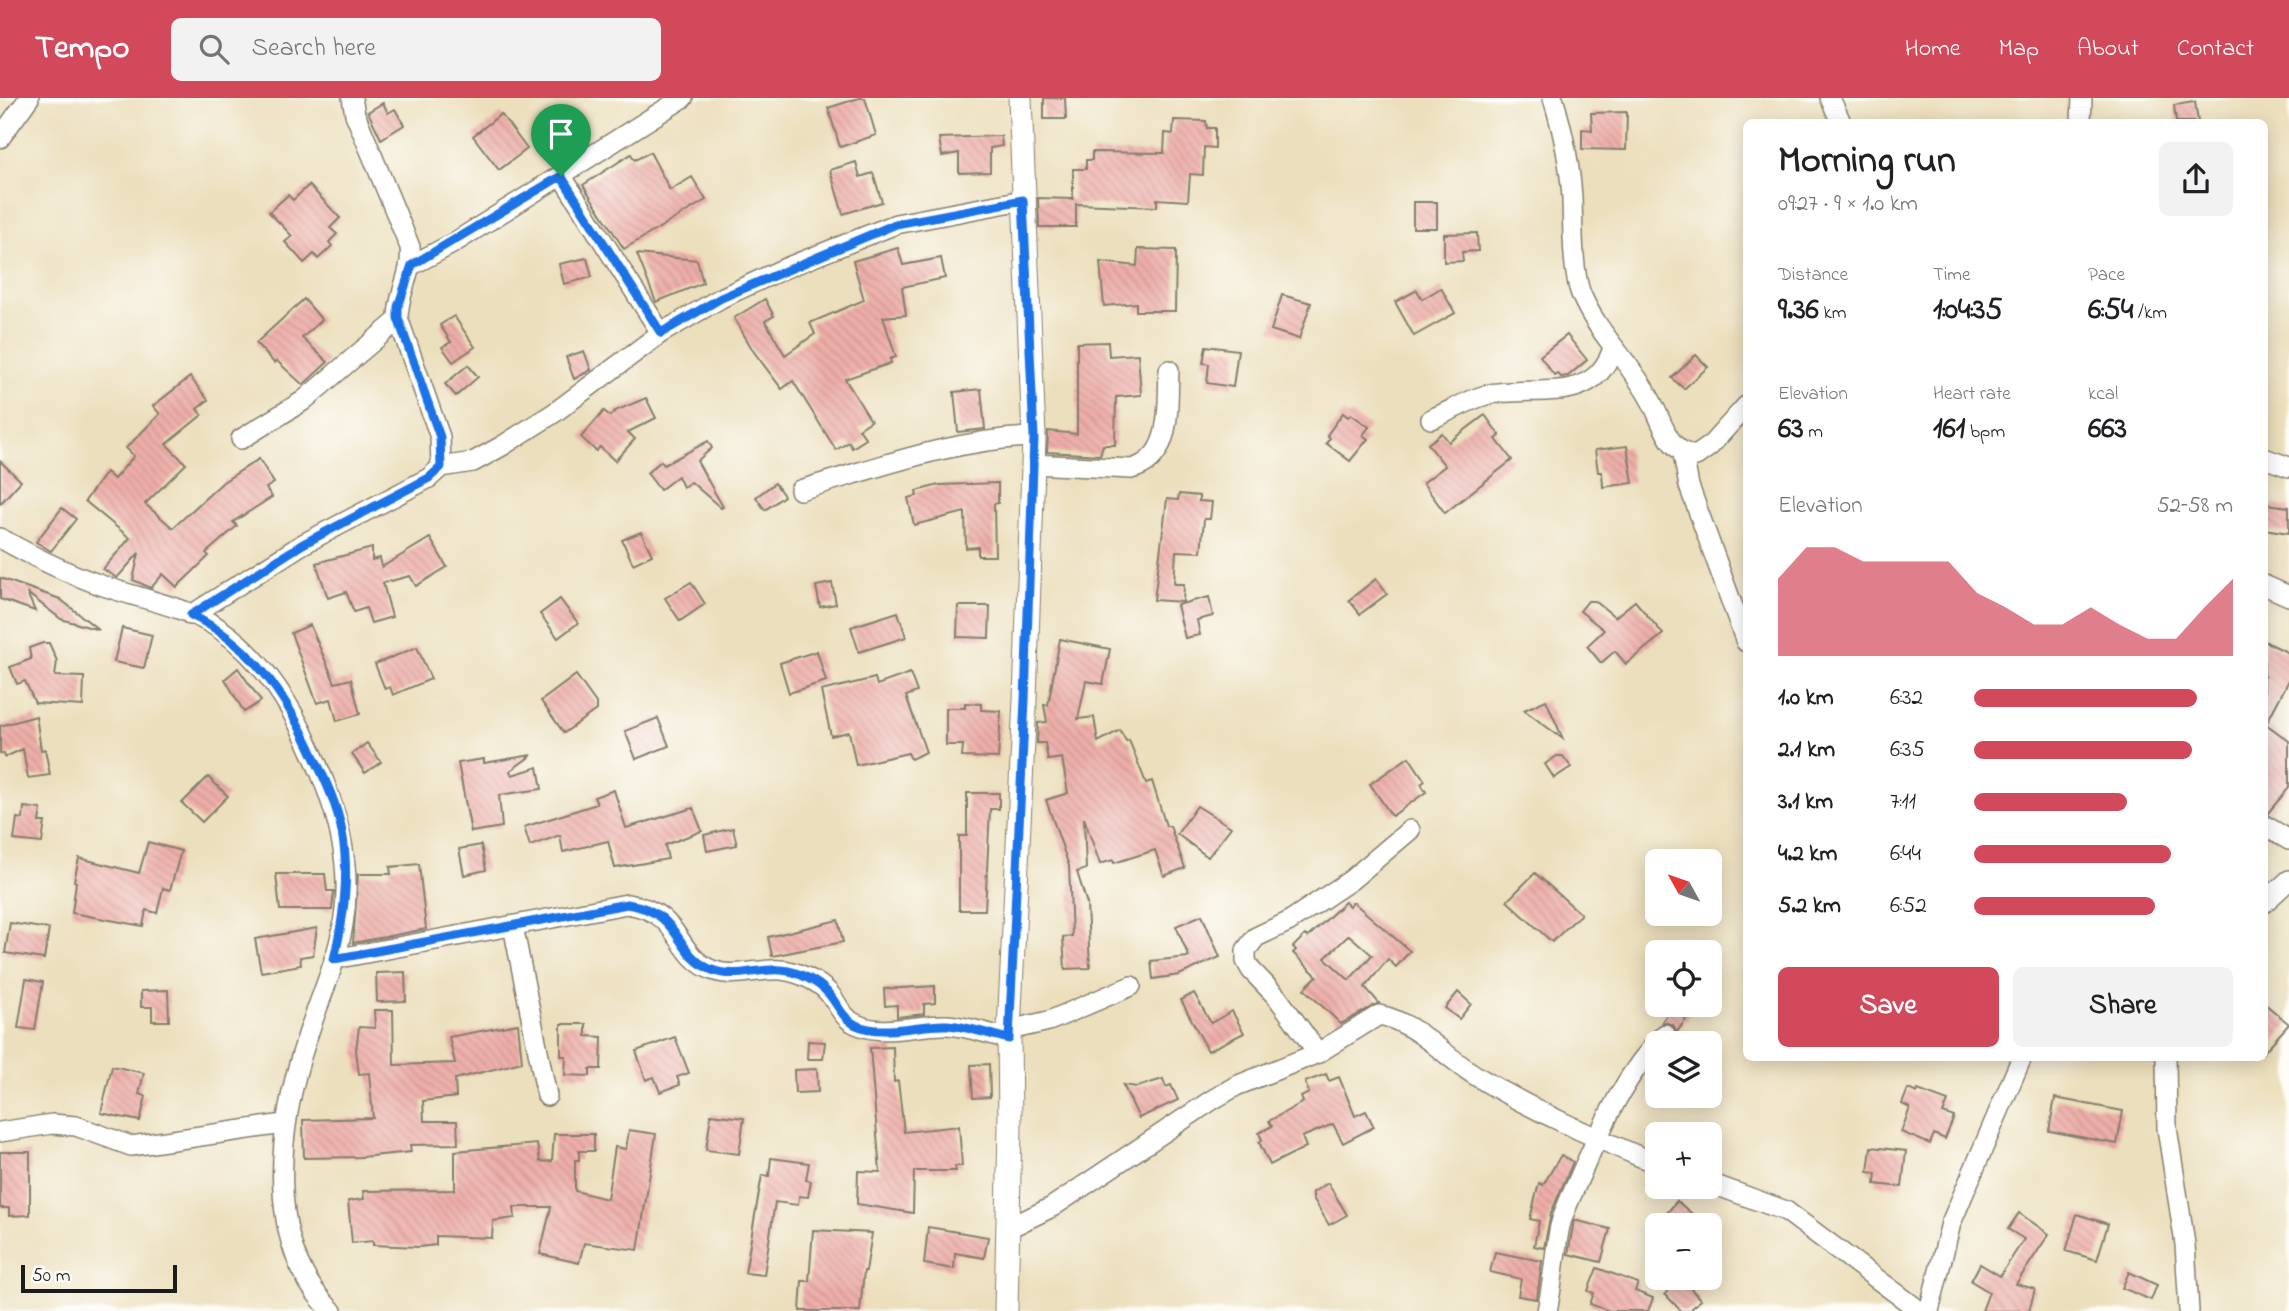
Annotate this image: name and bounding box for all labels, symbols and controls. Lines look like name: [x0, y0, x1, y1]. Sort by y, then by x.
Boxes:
search box: [171, 18, 661, 81]
text: Tempo: [35, 25, 129, 73]
icon: search: [195, 30, 233, 68]
text: Search here: [251, 30, 376, 68]
text: Home: [1905, 32, 1961, 67]
text: Map: [1999, 32, 2039, 67]
text: About: [2077, 32, 2139, 67]
text: Contact: [2177, 32, 2254, 67]
pin: [531, 104, 591, 176]
icon: arrive: [542, 115, 580, 153]
text: Morning run: [1778, 134, 1956, 190]
button: share: [2159, 142, 2233, 216]
text: 09:27 · 9 × 1.0 km: [1778, 188, 1918, 221]
text: Distance: [1778, 262, 1848, 289]
text: Time: [1933, 262, 1971, 289]
text: Pace: [2088, 262, 2125, 289]
text: 9.36: [1778, 289, 1819, 333]
text: 1:04:35: [1933, 289, 2003, 333]
text: 6:54: [2088, 289, 2133, 333]
text: km: [1819, 300, 1847, 327]
text: /km: [2133, 300, 2167, 327]
text: Elevation: [1778, 381, 1848, 408]
text: Heart rate: [1933, 381, 2011, 408]
text: kcal: [2088, 381, 2118, 408]
text: 63: [1778, 408, 1804, 452]
text: 161: [1933, 408, 1965, 452]
text: 663: [2088, 408, 2127, 452]
text: m: [1804, 419, 1823, 446]
text: bpm: [1965, 419, 2005, 446]
text: Elevation: [1778, 490, 1863, 523]
text: 52–58 m: [2156, 490, 2233, 523]
text: 1.0 km: [1778, 682, 1834, 715]
text: 6:32: [1890, 682, 1923, 715]
text: 2.1 km: [1778, 734, 1835, 767]
text: 6:35: [1890, 734, 1925, 767]
text: 3.1 km: [1778, 786, 1833, 819]
text: 7:11: [1890, 786, 1916, 819]
text: 4.2 km: [1778, 838, 1837, 871]
text: 6:44: [1890, 838, 1921, 871]
north arrow: [1645, 849, 1722, 926]
map controls: [1645, 849, 1722, 1290]
text: 5.2 km: [1778, 890, 1841, 923]
text: 6:52: [1890, 890, 1927, 923]
button: locate: [1645, 940, 1722, 1017]
button: Save: [1778, 967, 1999, 1047]
button: Share: [2013, 967, 2233, 1047]
button: layers: [1645, 1031, 1722, 1108]
button: +: [1645, 1122, 1722, 1199]
button: −: [1645, 1213, 1722, 1290]
scale bar: [21, 1262, 177, 1294]
text: 50 m: [32, 1263, 71, 1290]

